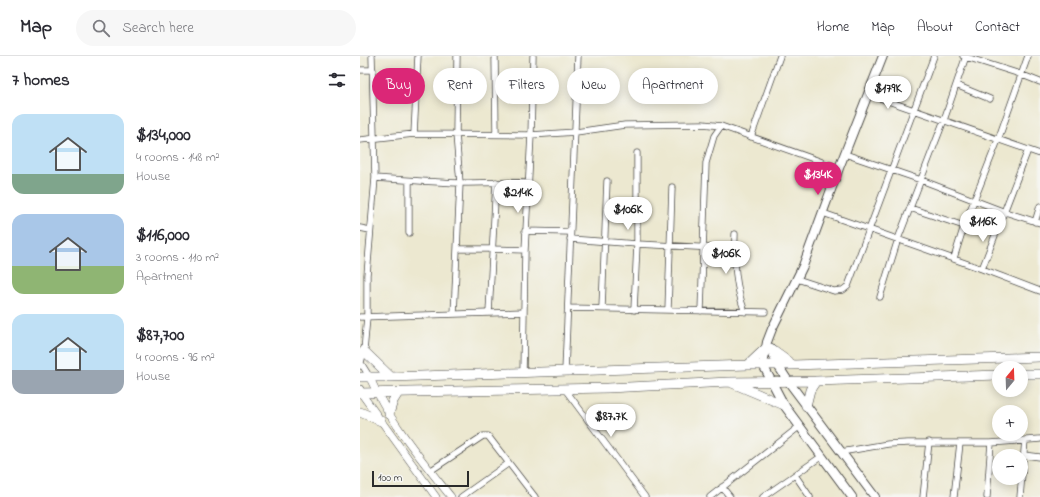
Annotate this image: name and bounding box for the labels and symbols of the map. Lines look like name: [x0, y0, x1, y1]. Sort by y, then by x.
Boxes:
pin: $179K: [860, 76, 916, 110]
pin: $134K: [790, 162, 846, 196]
pin: $214K: [490, 180, 546, 214]
pin: $106K: [600, 197, 656, 231]
pin: $116K: [955, 209, 1011, 243]
pin: $106K: [698, 241, 754, 275]
north arrow: [992, 361, 1028, 397]
pin: $87.7K: [578, 404, 644, 438]
scale bar: [372, 469, 469, 488]

